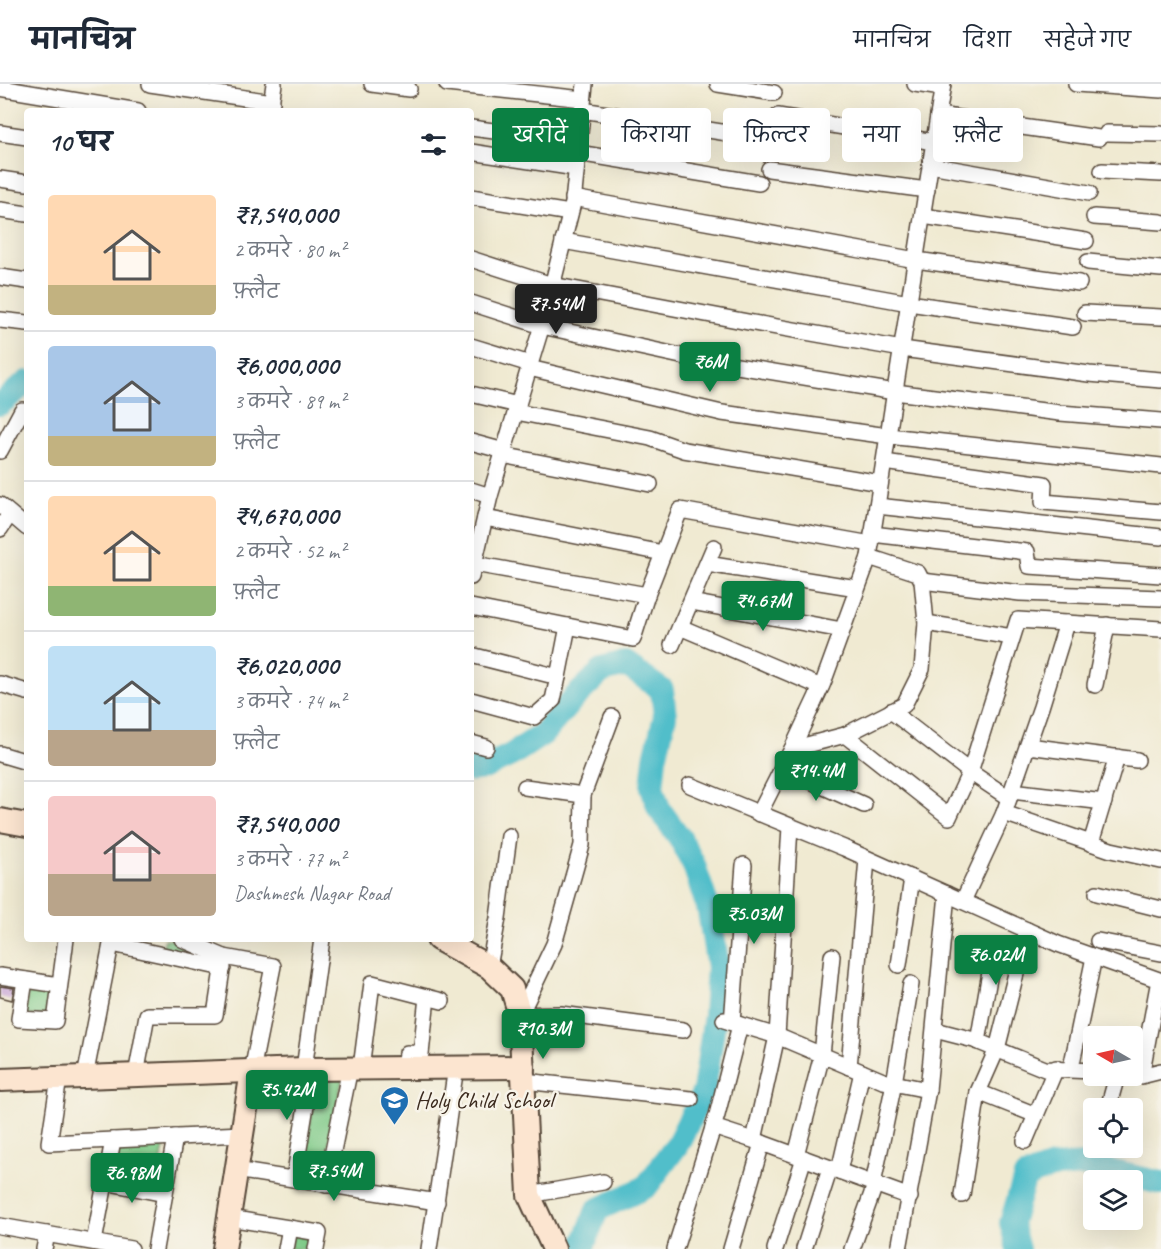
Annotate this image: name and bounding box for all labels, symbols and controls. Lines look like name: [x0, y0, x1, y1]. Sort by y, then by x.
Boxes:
text: मानचित्र: [30, 22, 134, 57]
text: मानचित्र: [853, 27, 930, 53]
text: दिशा: [963, 27, 1011, 53]
text: सहेजे गए: [1044, 27, 1131, 53]
chip: खरीदें: [492, 108, 589, 162]
chip: किराया: [601, 108, 711, 162]
chip: फ़िल्टर: [723, 108, 830, 162]
chip: नया: [842, 108, 921, 162]
chip: फ़्लैट: [933, 108, 1023, 162]
text: 10 घर: [48, 126, 112, 159]
icon: filters: [417, 128, 450, 161]
text: ₹7,540,000: [234, 198, 337, 231]
icon: home: [96, 219, 168, 291]
text: 2 कमरे · 80 m²: [234, 238, 345, 263]
text: फ़्लैट: [234, 279, 280, 304]
pin: ₹7.54M: [507, 284, 605, 335]
text: ₹7.54M: [529, 291, 583, 316]
pin: ₹6M: [681, 342, 739, 393]
text: ₹6,000,000: [234, 349, 338, 382]
text: ₹6M: [694, 349, 727, 374]
icon: home: [96, 370, 168, 442]
text: 3 कमरे · 89 m²: [234, 389, 345, 414]
text: फ़्लैट: [234, 430, 280, 455]
text: ₹4,670,000: [234, 499, 338, 532]
icon: home: [96, 520, 168, 592]
text: 2 कमरे · 52 m²: [234, 539, 345, 564]
text: फ़्लैट: [234, 580, 280, 605]
pin: ₹4.67M: [714, 581, 812, 632]
text: ₹4.67M: [736, 588, 790, 613]
text: ₹6,020,000: [234, 649, 338, 682]
icon: home: [96, 670, 168, 742]
text: 3 कमरे · 74 m²: [234, 689, 345, 714]
text: फ़्लैट: [234, 730, 280, 755]
pin: ₹14.4M: [767, 751, 865, 802]
text: ₹14.4M: [789, 758, 843, 783]
text: ₹7,540,000: [234, 807, 337, 840]
icon: home: [96, 820, 168, 892]
text: 3 कमरे · 77 m²: [234, 847, 345, 872]
text: Dashmesh Nagar Road: [234, 881, 390, 906]
pin: ₹5.03M: [705, 894, 803, 945]
text: ₹5.03M: [727, 901, 781, 926]
pin: ₹6.02M: [947, 935, 1045, 986]
text: ₹6.02M: [969, 942, 1023, 967]
pin: ₹10.3M: [494, 1009, 592, 1060]
text: ₹10.3M: [516, 1016, 570, 1041]
north arrow: [1083, 1026, 1143, 1086]
map controls: [1083, 1026, 1143, 1230]
pin: ₹5.42M: [238, 1070, 336, 1121]
text: ₹5.42M: [260, 1077, 314, 1102]
school or university icon: Holy Child School: [378, 1084, 410, 1126]
place label: Holy Child School: [415, 1085, 557, 1115]
button: locate: [1083, 1098, 1143, 1158]
pin: ₹7.54M: [285, 1151, 383, 1202]
pin: ₹6.98M: [83, 1153, 181, 1204]
text: ₹7.54M: [307, 1158, 361, 1183]
text: ₹6.98M: [105, 1160, 159, 1185]
button: layers: [1083, 1170, 1143, 1230]

